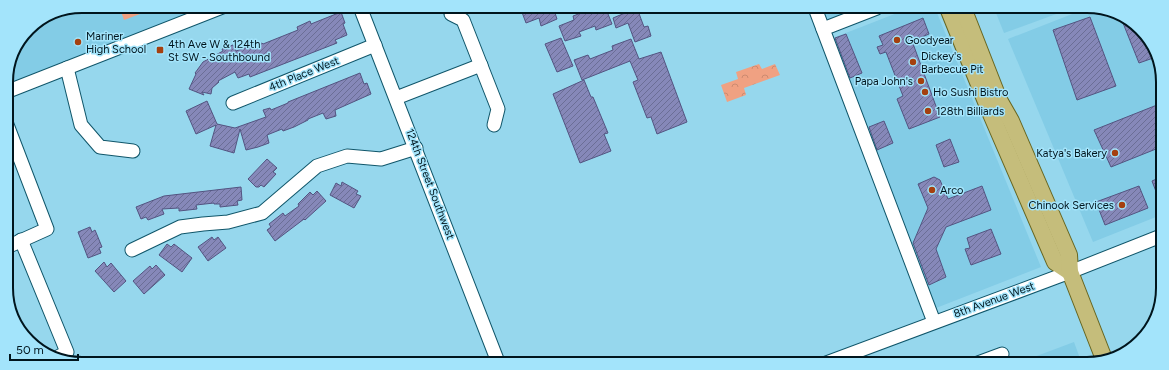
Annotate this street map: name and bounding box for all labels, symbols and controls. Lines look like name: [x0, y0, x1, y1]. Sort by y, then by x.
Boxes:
place label: Mariner High School: [86, 30, 146, 56]
place label: Goodyear: [905, 34, 954, 47]
marker: Goodyear: [892, 35, 902, 45]
marker: Mariner High School: [73, 37, 83, 47]
place label: 4th Ave W & 124th St SW - Southbound: [168, 38, 270, 64]
marker: 4th Ave W & 124th St SW - Southbound: [155, 45, 165, 55]
place label: Dickey's Barbecue Pit: [921, 50, 983, 76]
street label: 4th Place West: [267, 54, 341, 94]
marker: Dickey's Barbecue Pit: [908, 57, 918, 67]
place label: Papa John's: [855, 75, 913, 88]
marker: Papa John's: [916, 76, 926, 86]
place label: Ho Sushi Bistro: [933, 86, 1008, 99]
marker: Ho Sushi Bistro: [920, 87, 930, 97]
place label: 128th Billiards: [936, 105, 1004, 118]
marker: 128th Billiards: [923, 106, 933, 116]
street label: 124th Street Southwest: [403, 127, 457, 241]
place label: Katya's Bakery: [1036, 147, 1107, 160]
marker: Katya's Bakery: [1110, 148, 1120, 158]
place label: Arco: [940, 184, 964, 197]
marker: Arco: [927, 185, 937, 195]
place label: Chinook Services: [1029, 199, 1114, 212]
marker: Chinook Services: [1117, 200, 1127, 210]
street label: 8th Avenue West: [952, 279, 1036, 321]
scale bar: [10, 336, 78, 362]
text: 50 m: [16, 343, 44, 357]

